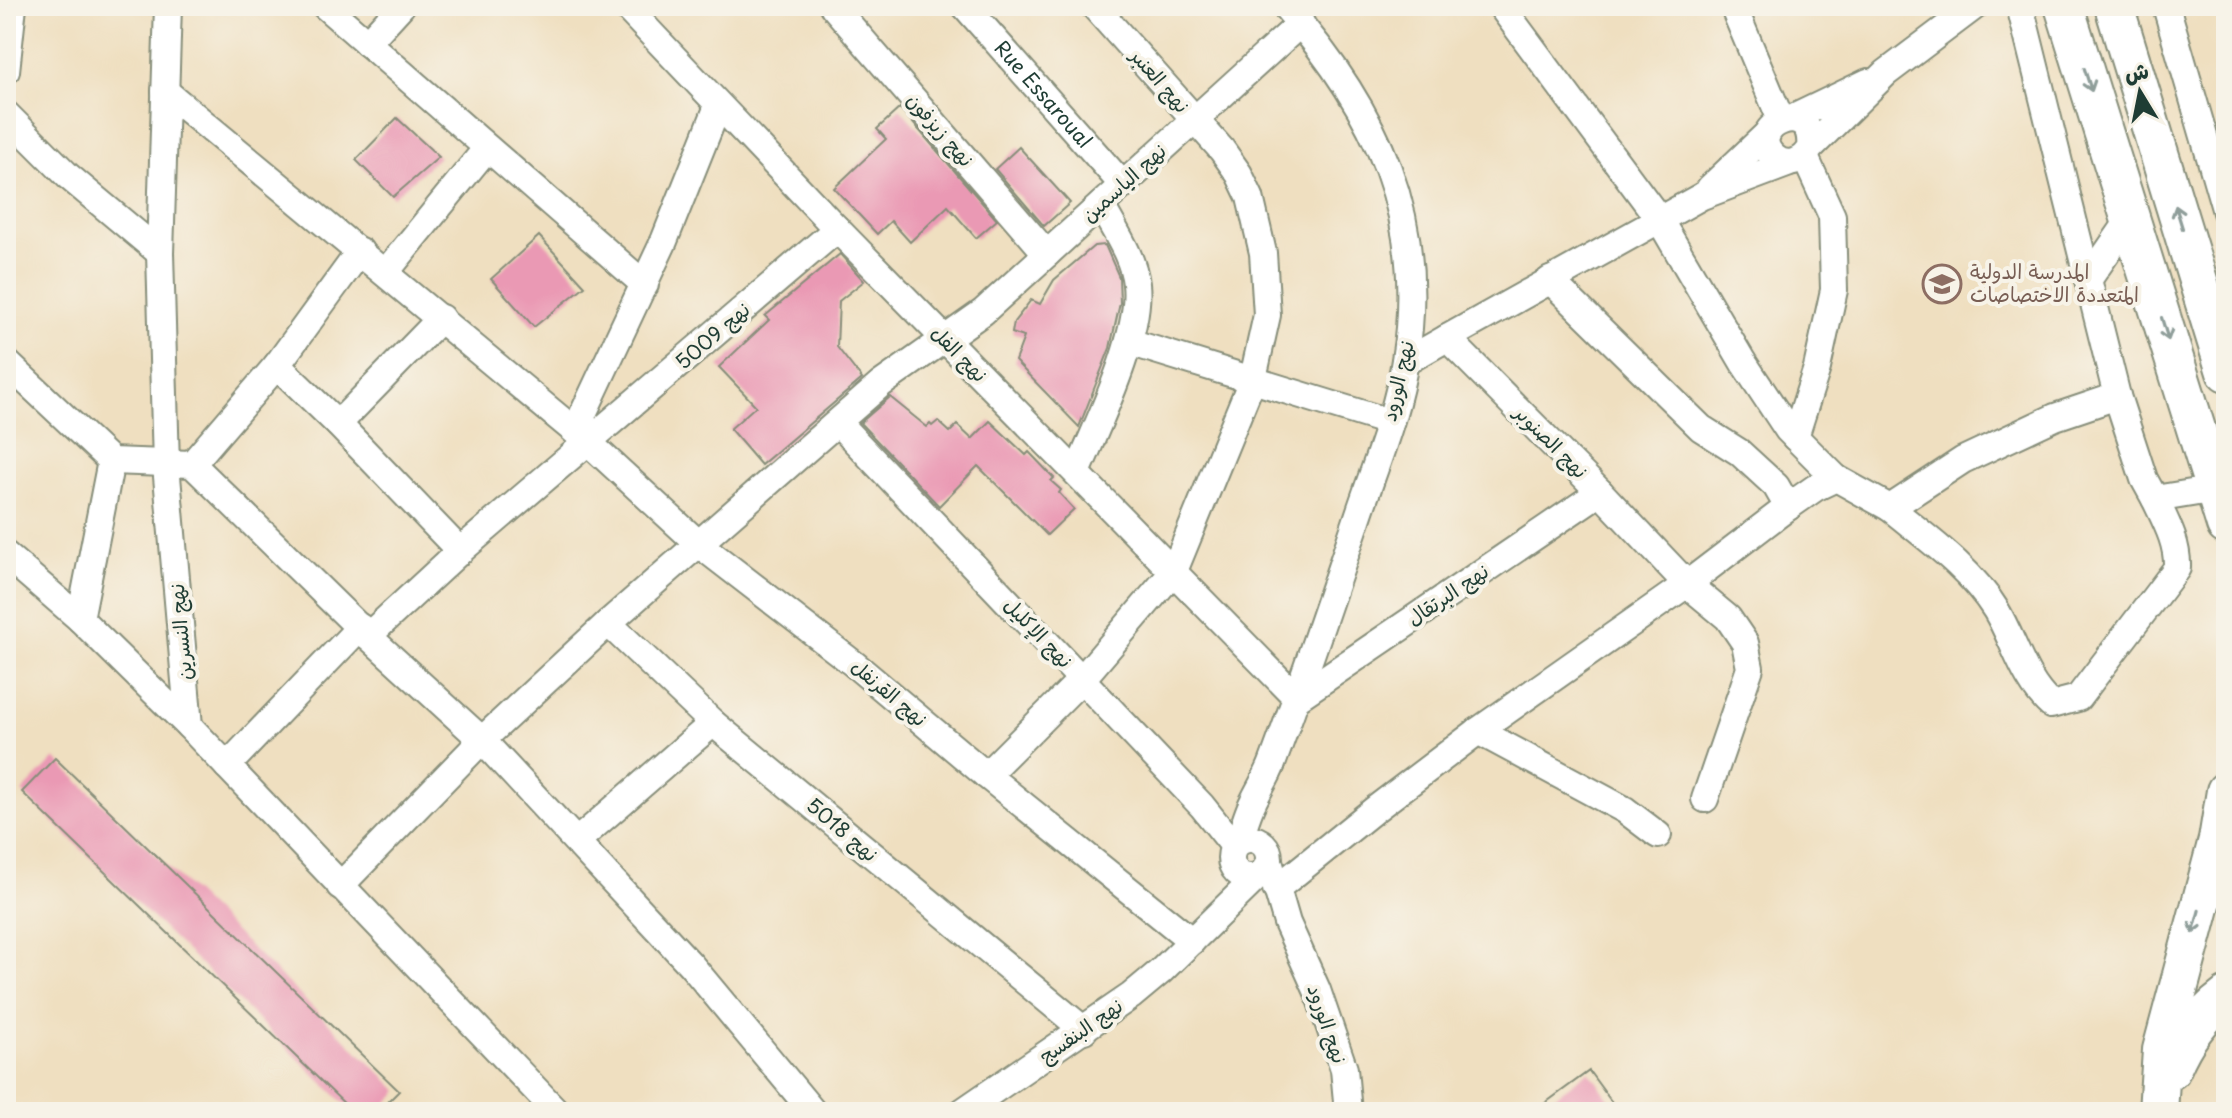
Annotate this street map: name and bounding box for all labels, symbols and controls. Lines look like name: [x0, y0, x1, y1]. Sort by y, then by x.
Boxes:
street label: Rue Essaroual: [988, 33, 1100, 154]
street label: نهج العنبر: [1123, 40, 1197, 119]
north arrow: [2100, 52, 2180, 132]
text: ش: [2121, 52, 2151, 89]
one-way arrow: [2081, 67, 2096, 93]
street label: نهج زيزفون: [900, 86, 981, 173]
street label: نهج الياسمين: [1074, 136, 1173, 229]
one-way arrow: [2170, 205, 2185, 230]
place label: المدرسة الدولية المتعددة الاختصاصات: [1970, 256, 2139, 309]
school or university icon: المدرسة الدولية المتعددة الاختصاصات: [1921, 263, 1963, 305]
street label: نهج 5009: [668, 294, 756, 376]
one-way arrow: [2158, 315, 2173, 341]
street label: نهج الفل: [925, 318, 995, 388]
street label: نهج الورود: [1373, 337, 1421, 424]
street label: نهج الصنوبر: [1507, 396, 1595, 485]
street label: نهج البرتقال: [1400, 556, 1494, 633]
street label: نهج النسرين: [161, 582, 199, 682]
street label: نهج الإكليل: [997, 590, 1080, 674]
street label: نهج القرنفل: [845, 651, 934, 733]
street label: نهج 5018: [800, 790, 885, 868]
one-way arrow: [2188, 908, 2203, 934]
street label: نهج الورود: [1300, 980, 1356, 1067]
street label: نهج البنفسج: [1032, 990, 1128, 1070]

